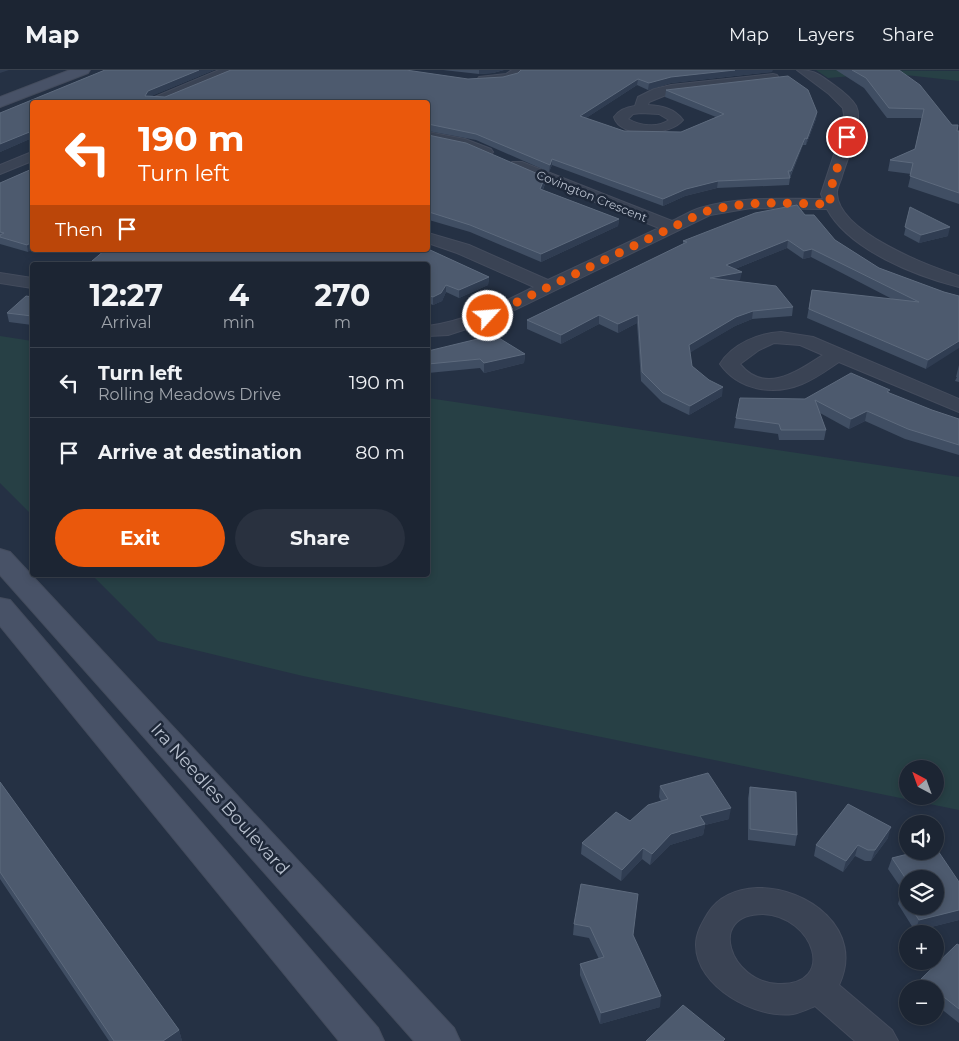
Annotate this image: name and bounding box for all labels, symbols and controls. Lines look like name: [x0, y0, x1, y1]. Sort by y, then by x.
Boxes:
text: Map: [25, 20, 79, 49]
text: Map: [729, 24, 769, 46]
text: Layers: [797, 24, 854, 46]
text: Share: [882, 24, 934, 46]
pin: [826, 116, 868, 158]
text: 190 m: [138, 117, 244, 160]
icon: left: [55, 120, 120, 185]
icon: arrive: [833, 123, 861, 151]
text: Turn left: [138, 160, 230, 187]
street label: Covington Crescent: [534, 167, 650, 225]
icon: arrive: [113, 215, 141, 243]
text: Then: [55, 218, 103, 241]
text: 12:27: [90, 277, 163, 314]
text: 4: [228, 277, 249, 314]
text: 270: [314, 277, 370, 314]
position arrow: [461, 289, 513, 341]
text: Arrival: [101, 313, 152, 332]
text: min: [223, 313, 255, 332]
text: m: [334, 313, 351, 332]
text: Turn left: [98, 362, 183, 385]
icon: left: [55, 369, 83, 397]
text: 190 m: [349, 371, 405, 394]
text: Rolling Meadows Drive: [98, 385, 281, 404]
icon: arrive: [55, 439, 83, 467]
text: Arrive at destination: [98, 441, 302, 464]
text: 80 m: [355, 441, 405, 464]
button: Exit: [55, 509, 225, 567]
button: Share: [235, 509, 405, 567]
street label: Ira Needles Boulevard: [146, 719, 294, 879]
north arrow: [899, 760, 944, 805]
map controls: [899, 760, 944, 1025]
button: sound: [899, 815, 944, 860]
button: layers: [899, 870, 944, 915]
button: +: [899, 925, 944, 970]
button: −: [899, 980, 944, 1025]

